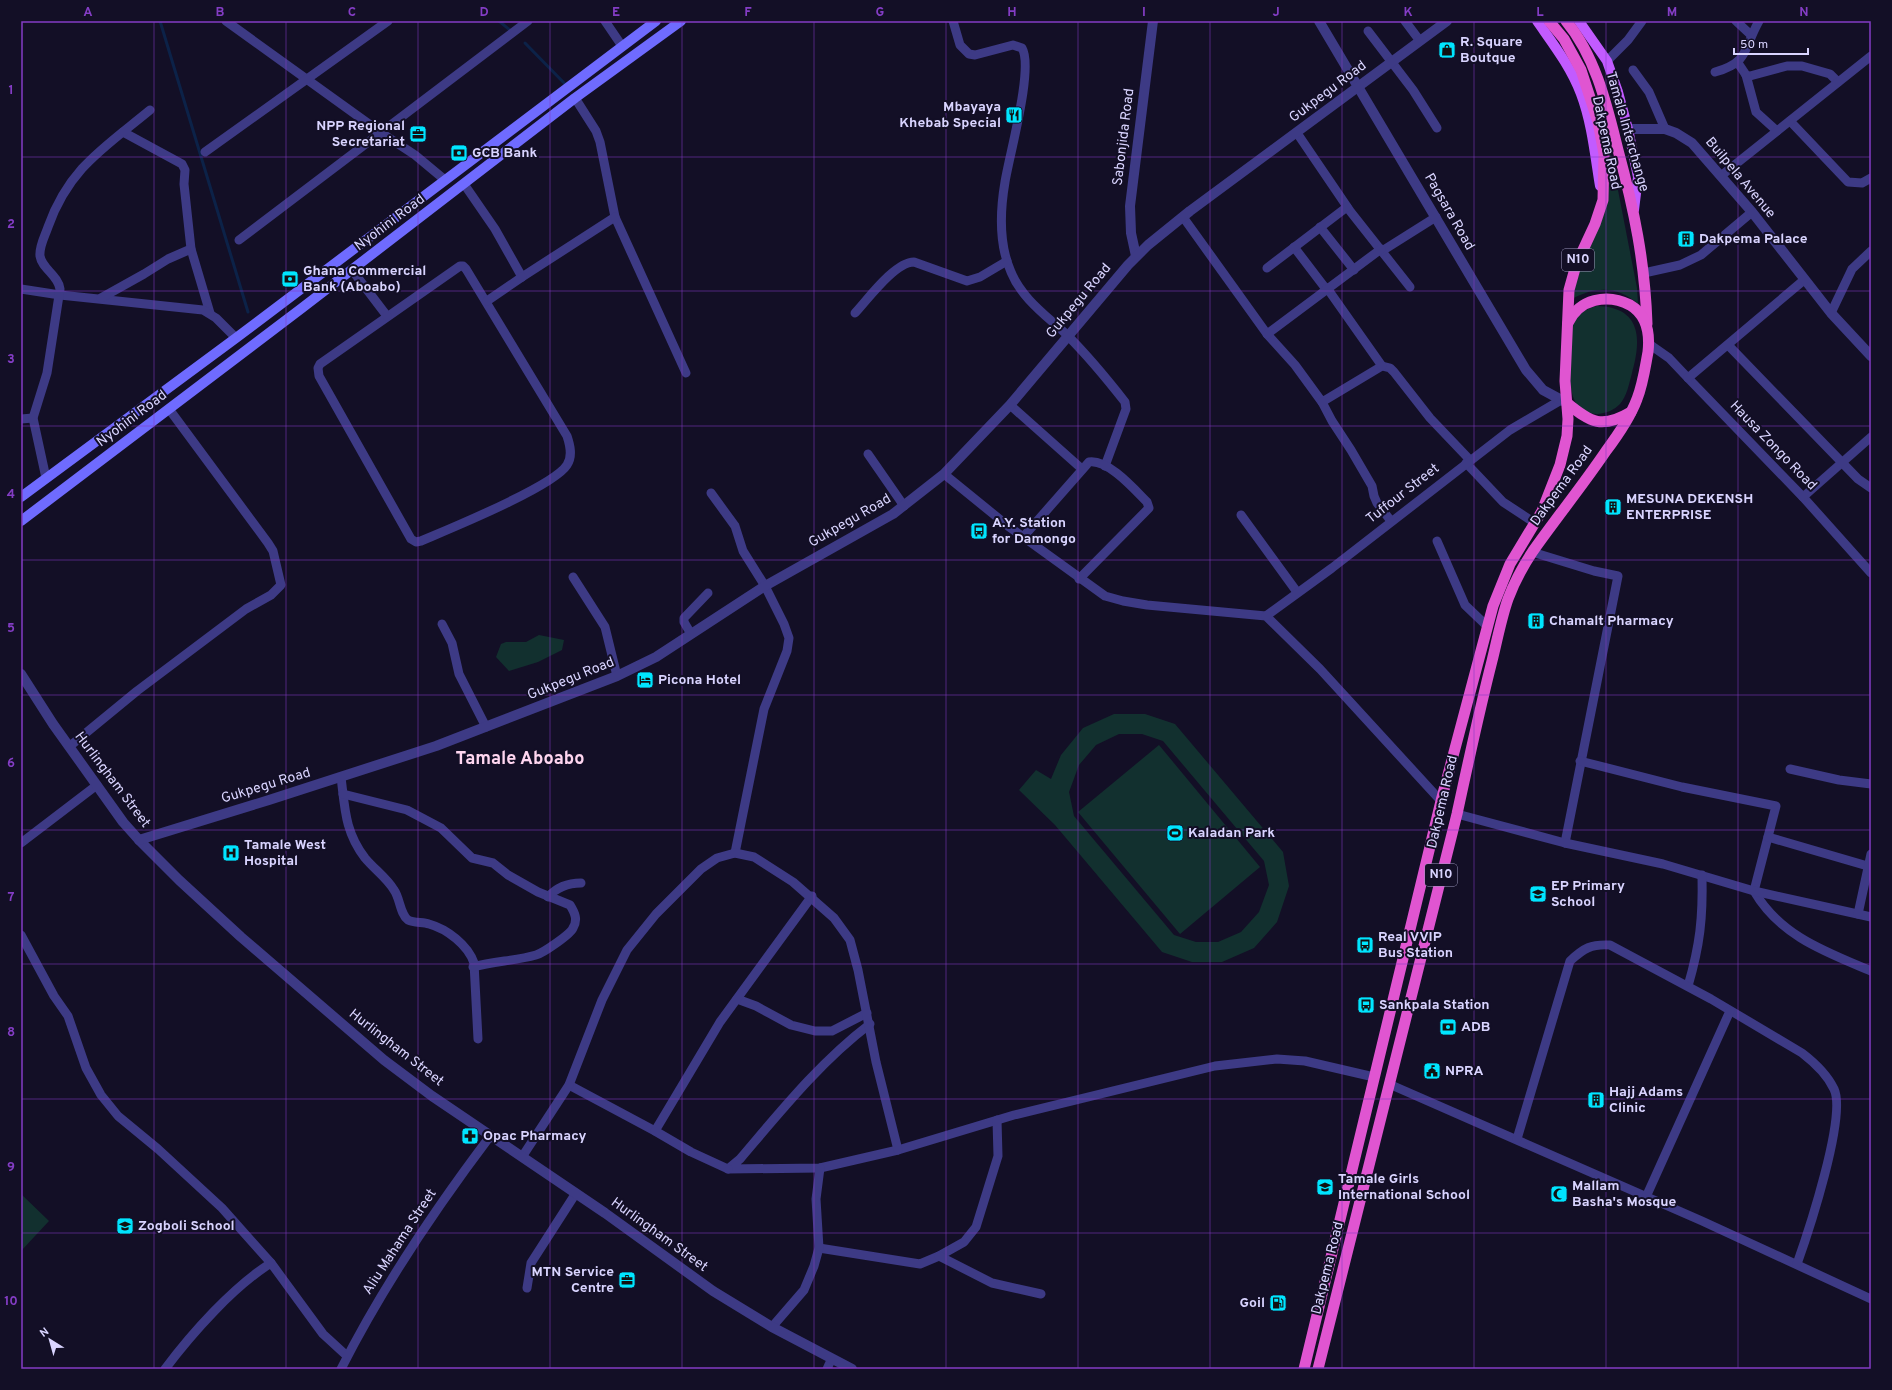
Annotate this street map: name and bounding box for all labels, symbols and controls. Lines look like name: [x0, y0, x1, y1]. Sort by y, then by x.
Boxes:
text: A: [83, 5, 93, 21]
text: B: [216, 5, 225, 21]
text: C: [348, 5, 356, 21]
text: D: [479, 5, 489, 21]
text: E: [612, 5, 620, 21]
text: F: [744, 5, 752, 21]
text: G: [876, 5, 885, 21]
text: H: [1007, 5, 1017, 21]
text: I: [1142, 5, 1146, 21]
text: J: [1272, 5, 1280, 21]
text: K: [1403, 5, 1413, 21]
text: L: [1536, 5, 1544, 21]
text: M: [1667, 5, 1677, 21]
text: N: [1799, 5, 1809, 21]
scale bar: [1734, 30, 1808, 56]
place label: R. Square Boutque: [1460, 34, 1523, 67]
text: 50 m: [1740, 37, 1768, 53]
shop icon: R. Square Boutque: [1437, 40, 1457, 60]
street label: Gukpegu Road: [1286, 57, 1370, 127]
street label: Tamale Interchange: [1602, 70, 1652, 194]
text: 1: [8, 83, 14, 99]
street label: Sabonjida Road: [1110, 87, 1138, 187]
street label: Dakpema Road: [1588, 95, 1624, 191]
place label: Mbayaya Khebab Special: [899, 99, 1001, 132]
restaurant icon: Mbayaya Khebab Special: [1004, 105, 1024, 125]
place label: NPP Regional Secretariat: [316, 118, 405, 151]
office icon: NPP Regional Secretariat: [408, 124, 428, 144]
street label: Builpela Avenue: [1701, 134, 1779, 222]
bank icon: GCB Bank: [449, 143, 469, 163]
place label: GCB Bank: [472, 145, 537, 162]
street label: Pagsara Road: [1420, 170, 1478, 254]
street label: Nyohini Road: [351, 191, 429, 255]
text: 2: [7, 217, 15, 233]
building icon: Dakpema Palace: [1676, 229, 1696, 249]
place label: Dakpema Palace: [1699, 231, 1808, 248]
road number: N10: [1562, 249, 1594, 271]
street label: Gukpegu Road: [1043, 260, 1115, 342]
place label: Ghana Commercial Bank (Aboabo): [303, 263, 426, 296]
bank icon: Ghana Commercial Bank (Aboabo): [280, 269, 300, 289]
text: 3: [7, 352, 15, 368]
street label: Nyohini Road: [93, 387, 171, 451]
street label: Hausa Zongo Road: [1726, 398, 1820, 494]
street label: Dakpema Road: [1527, 443, 1597, 529]
street label: Tuffour Street: [1363, 460, 1443, 528]
text: 4: [7, 487, 15, 503]
street label: Gukpegu Road: [806, 491, 894, 551]
place label: MESUNA DEKENSH ENTERPRISE: [1626, 491, 1753, 524]
building icon: MESUNA DEKENSH ENTERPRISE: [1603, 497, 1623, 517]
place label: A.Y. Station for Damongo: [992, 515, 1076, 548]
bus stop icon: A.Y. Station for Damongo: [969, 521, 989, 541]
building icon: Chamalt Pharmacy: [1526, 611, 1546, 631]
place label: Chamalt Pharmacy: [1549, 613, 1674, 630]
text: 5: [7, 621, 15, 637]
street label: Gukpegu Road: [525, 654, 617, 704]
hotel icon: Picona Hotel: [635, 670, 655, 690]
place label: Picona Hotel: [658, 672, 741, 689]
street label: Hurlingham Street: [70, 729, 154, 831]
district label: Tamale Aboabo: [455, 748, 585, 771]
street label: Dakpema Road: [1424, 754, 1462, 850]
text: 6: [7, 756, 15, 772]
street label: Gukpegu Road: [219, 764, 313, 808]
sports icon: Kaladan Park: [1165, 823, 1185, 843]
place label: Kaladan Park: [1188, 825, 1275, 842]
place label: Tamale West Hospital: [244, 837, 326, 870]
hospital icon: Tamale West Hospital: [221, 843, 241, 863]
road number: N10: [1425, 864, 1457, 886]
place label: EP Primary School: [1551, 878, 1625, 911]
school or university icon: EP Primary School: [1528, 884, 1548, 904]
text: 7: [8, 890, 15, 906]
place label: Real VVIP Bus Station: [1378, 929, 1453, 962]
bus stop icon: Real VVIP Bus Station: [1355, 935, 1375, 955]
bus stop icon: Sankpala Station: [1356, 995, 1376, 1015]
place label: Sankpala Station: [1379, 997, 1490, 1014]
street label: Hurlingham Street: [345, 1006, 447, 1090]
bank icon: ADB: [1438, 1017, 1458, 1037]
place label: ADB: [1461, 1019, 1490, 1036]
text: 8: [7, 1025, 15, 1041]
public building icon: NPRA: [1422, 1061, 1442, 1081]
place label: NPRA: [1445, 1063, 1483, 1080]
place label: Hajj Adams Clinic: [1609, 1084, 1683, 1117]
building icon: Hajj Adams Clinic: [1586, 1090, 1606, 1110]
pharmacy icon: Opac Pharmacy: [460, 1126, 480, 1146]
place label: Opac Pharmacy: [483, 1128, 587, 1145]
text: 9: [7, 1160, 15, 1176]
place label: Tamale Girls International School: [1338, 1171, 1470, 1204]
school or university icon: Tamale Girls International School: [1315, 1177, 1335, 1197]
place label: Mallam Basha's Mosque: [1572, 1178, 1677, 1211]
mosque icon: Mallam Basha's Mosque: [1549, 1184, 1569, 1204]
street label: Aliu Mahama Street: [359, 1186, 441, 1298]
street label: Hurlingham Street: [607, 1194, 711, 1276]
school or university icon: Zogboli School: [115, 1216, 135, 1236]
place label: Zogboli School: [138, 1218, 235, 1235]
street label: Dakpema Road: [1308, 1220, 1348, 1316]
place label: MTN Service Centre: [531, 1264, 614, 1297]
office icon: MTN Service Centre: [617, 1270, 637, 1290]
fuel station icon: Goil: [1268, 1293, 1288, 1313]
text: 10: [4, 1294, 18, 1310]
place label: Goil: [1239, 1295, 1265, 1312]
north arrow: [30, 1320, 70, 1360]
text: N: [37, 1325, 52, 1341]

